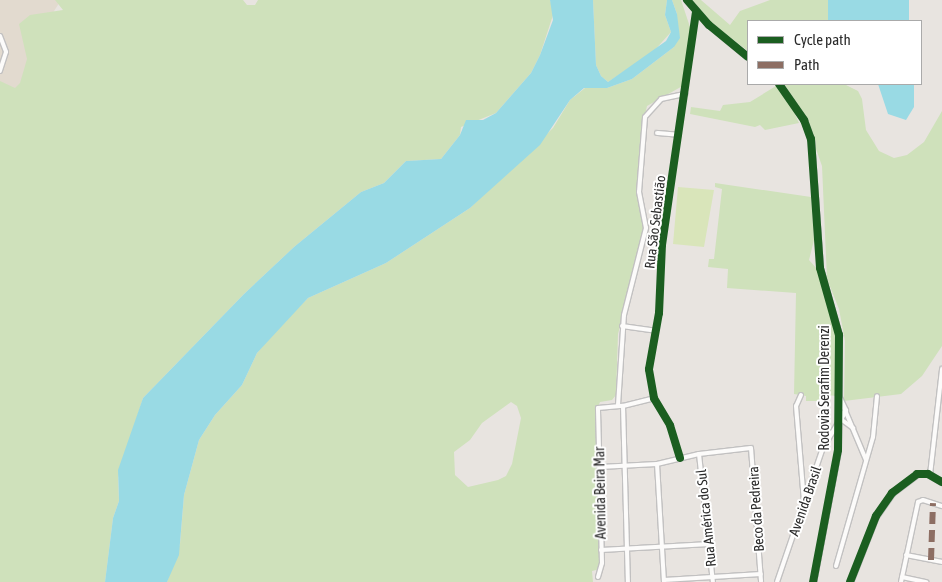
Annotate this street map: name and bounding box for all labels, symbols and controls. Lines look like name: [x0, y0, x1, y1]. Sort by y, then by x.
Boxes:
legend: [747, 20, 922, 85]
text: Cycle path: [794, 31, 851, 48]
text: Path: [794, 56, 820, 73]
street label: Rua São Sebastião: [641, 174, 669, 270]
street label: Rodovia Serafim Derenzi: [816, 325, 832, 451]
street label: Avenida Beira Mar: [591, 447, 609, 539]
street label: Avenida Brasil: [785, 464, 825, 538]
street label: Beco da Pedreira: [745, 466, 767, 552]
street label: Rua América do Sul: [693, 468, 719, 568]

